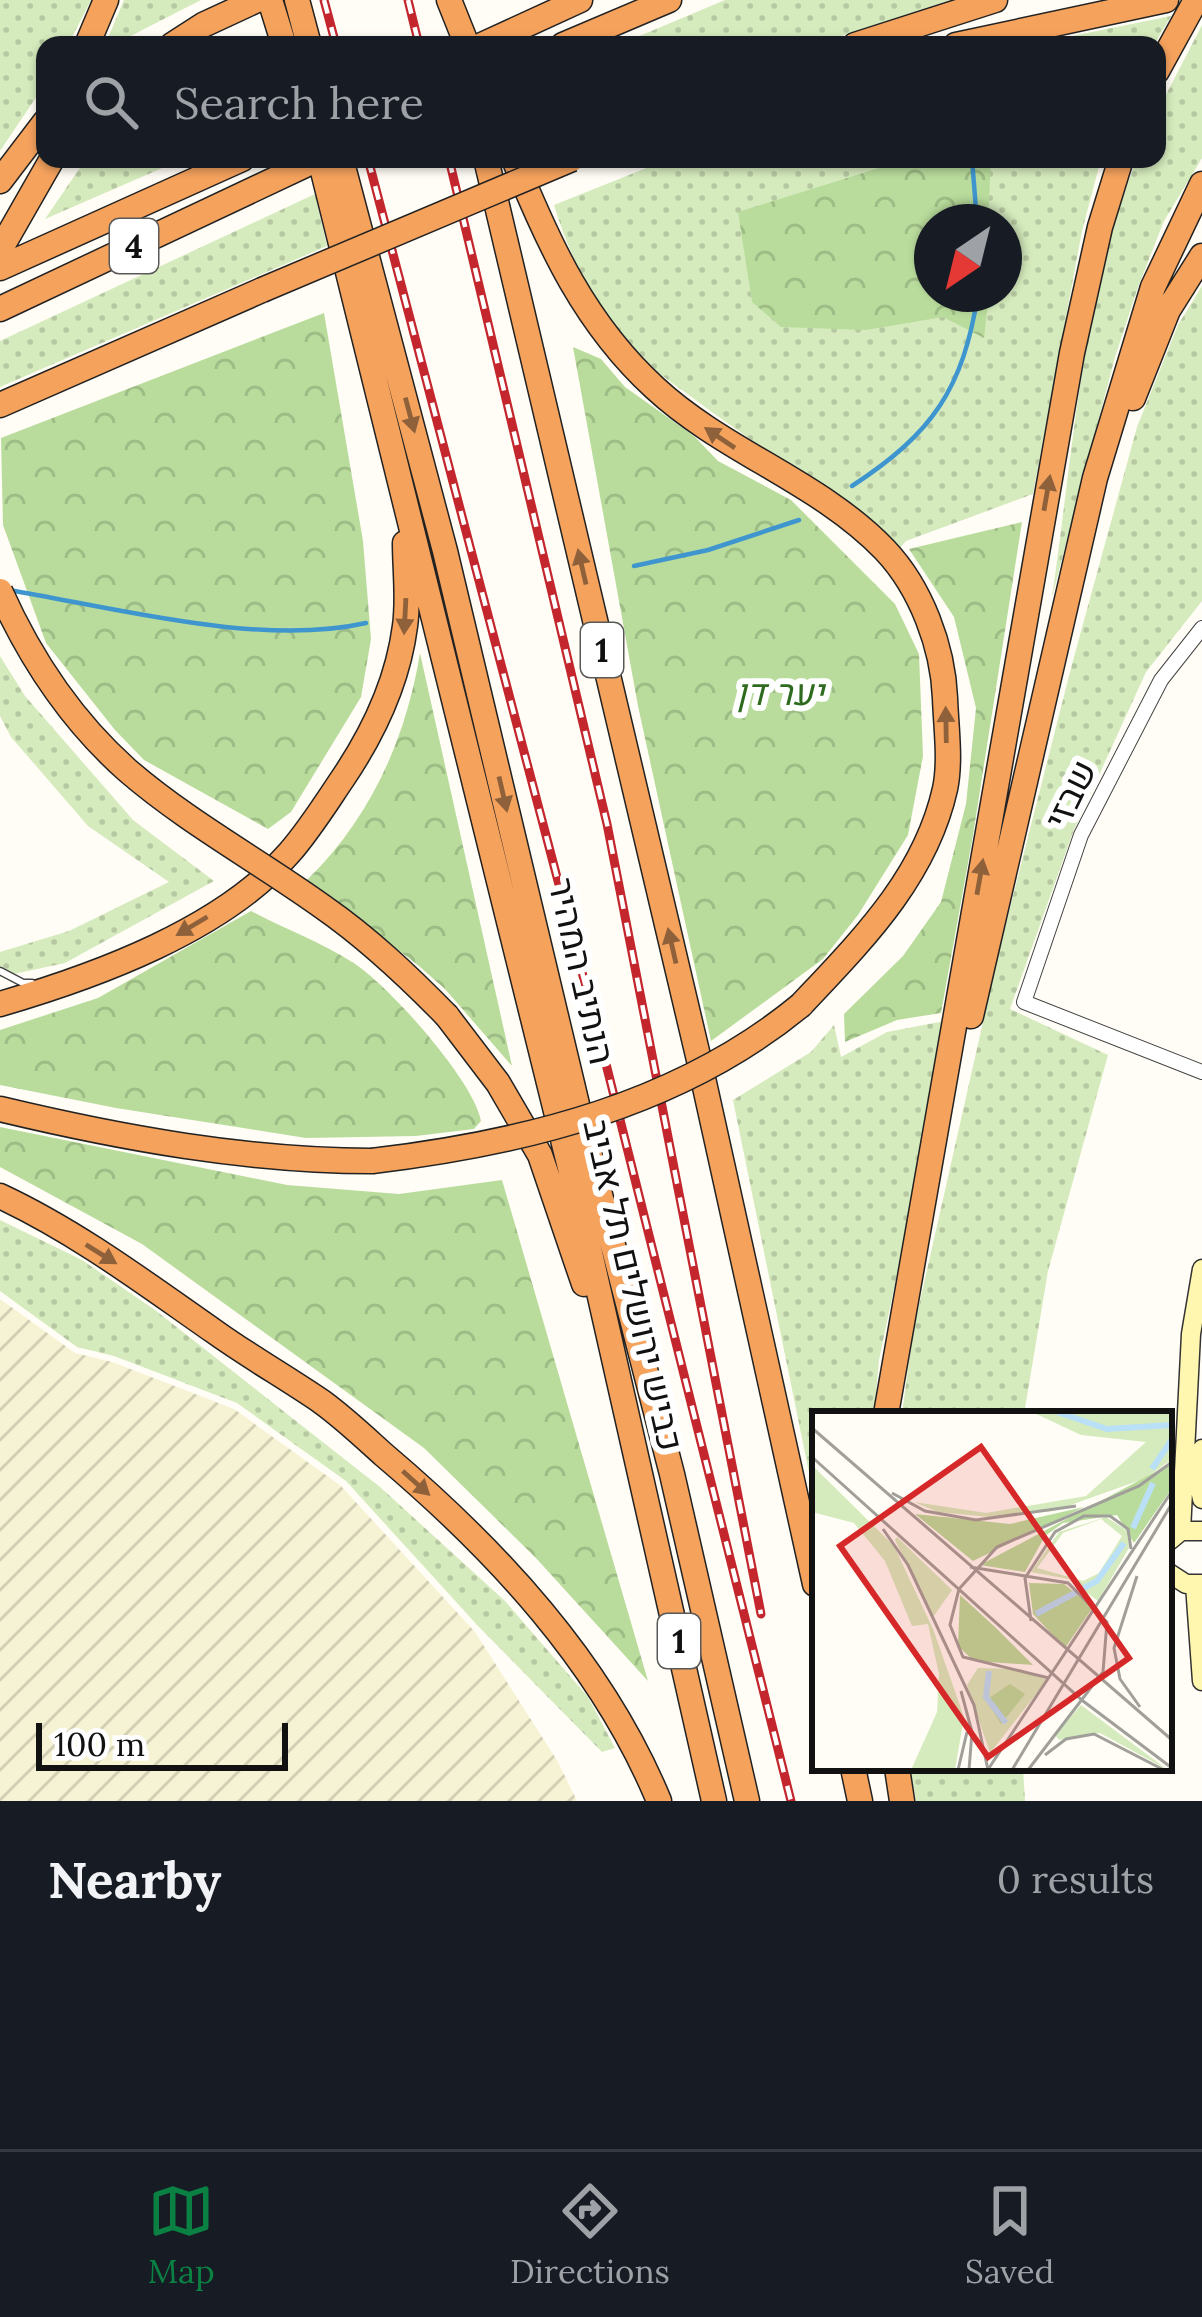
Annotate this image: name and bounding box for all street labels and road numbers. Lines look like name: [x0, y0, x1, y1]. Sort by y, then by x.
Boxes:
road number: 4: [110, 219, 158, 273]
road number: 1: [581, 623, 623, 677]
street label: שבזי: [1034, 752, 1106, 836]
street label: הנתיב המהיר: [538, 873, 626, 1069]
street label: כביש ירושלים תל אביב: [573, 1115, 695, 1455]
road number: 1: [658, 1614, 700, 1668]

